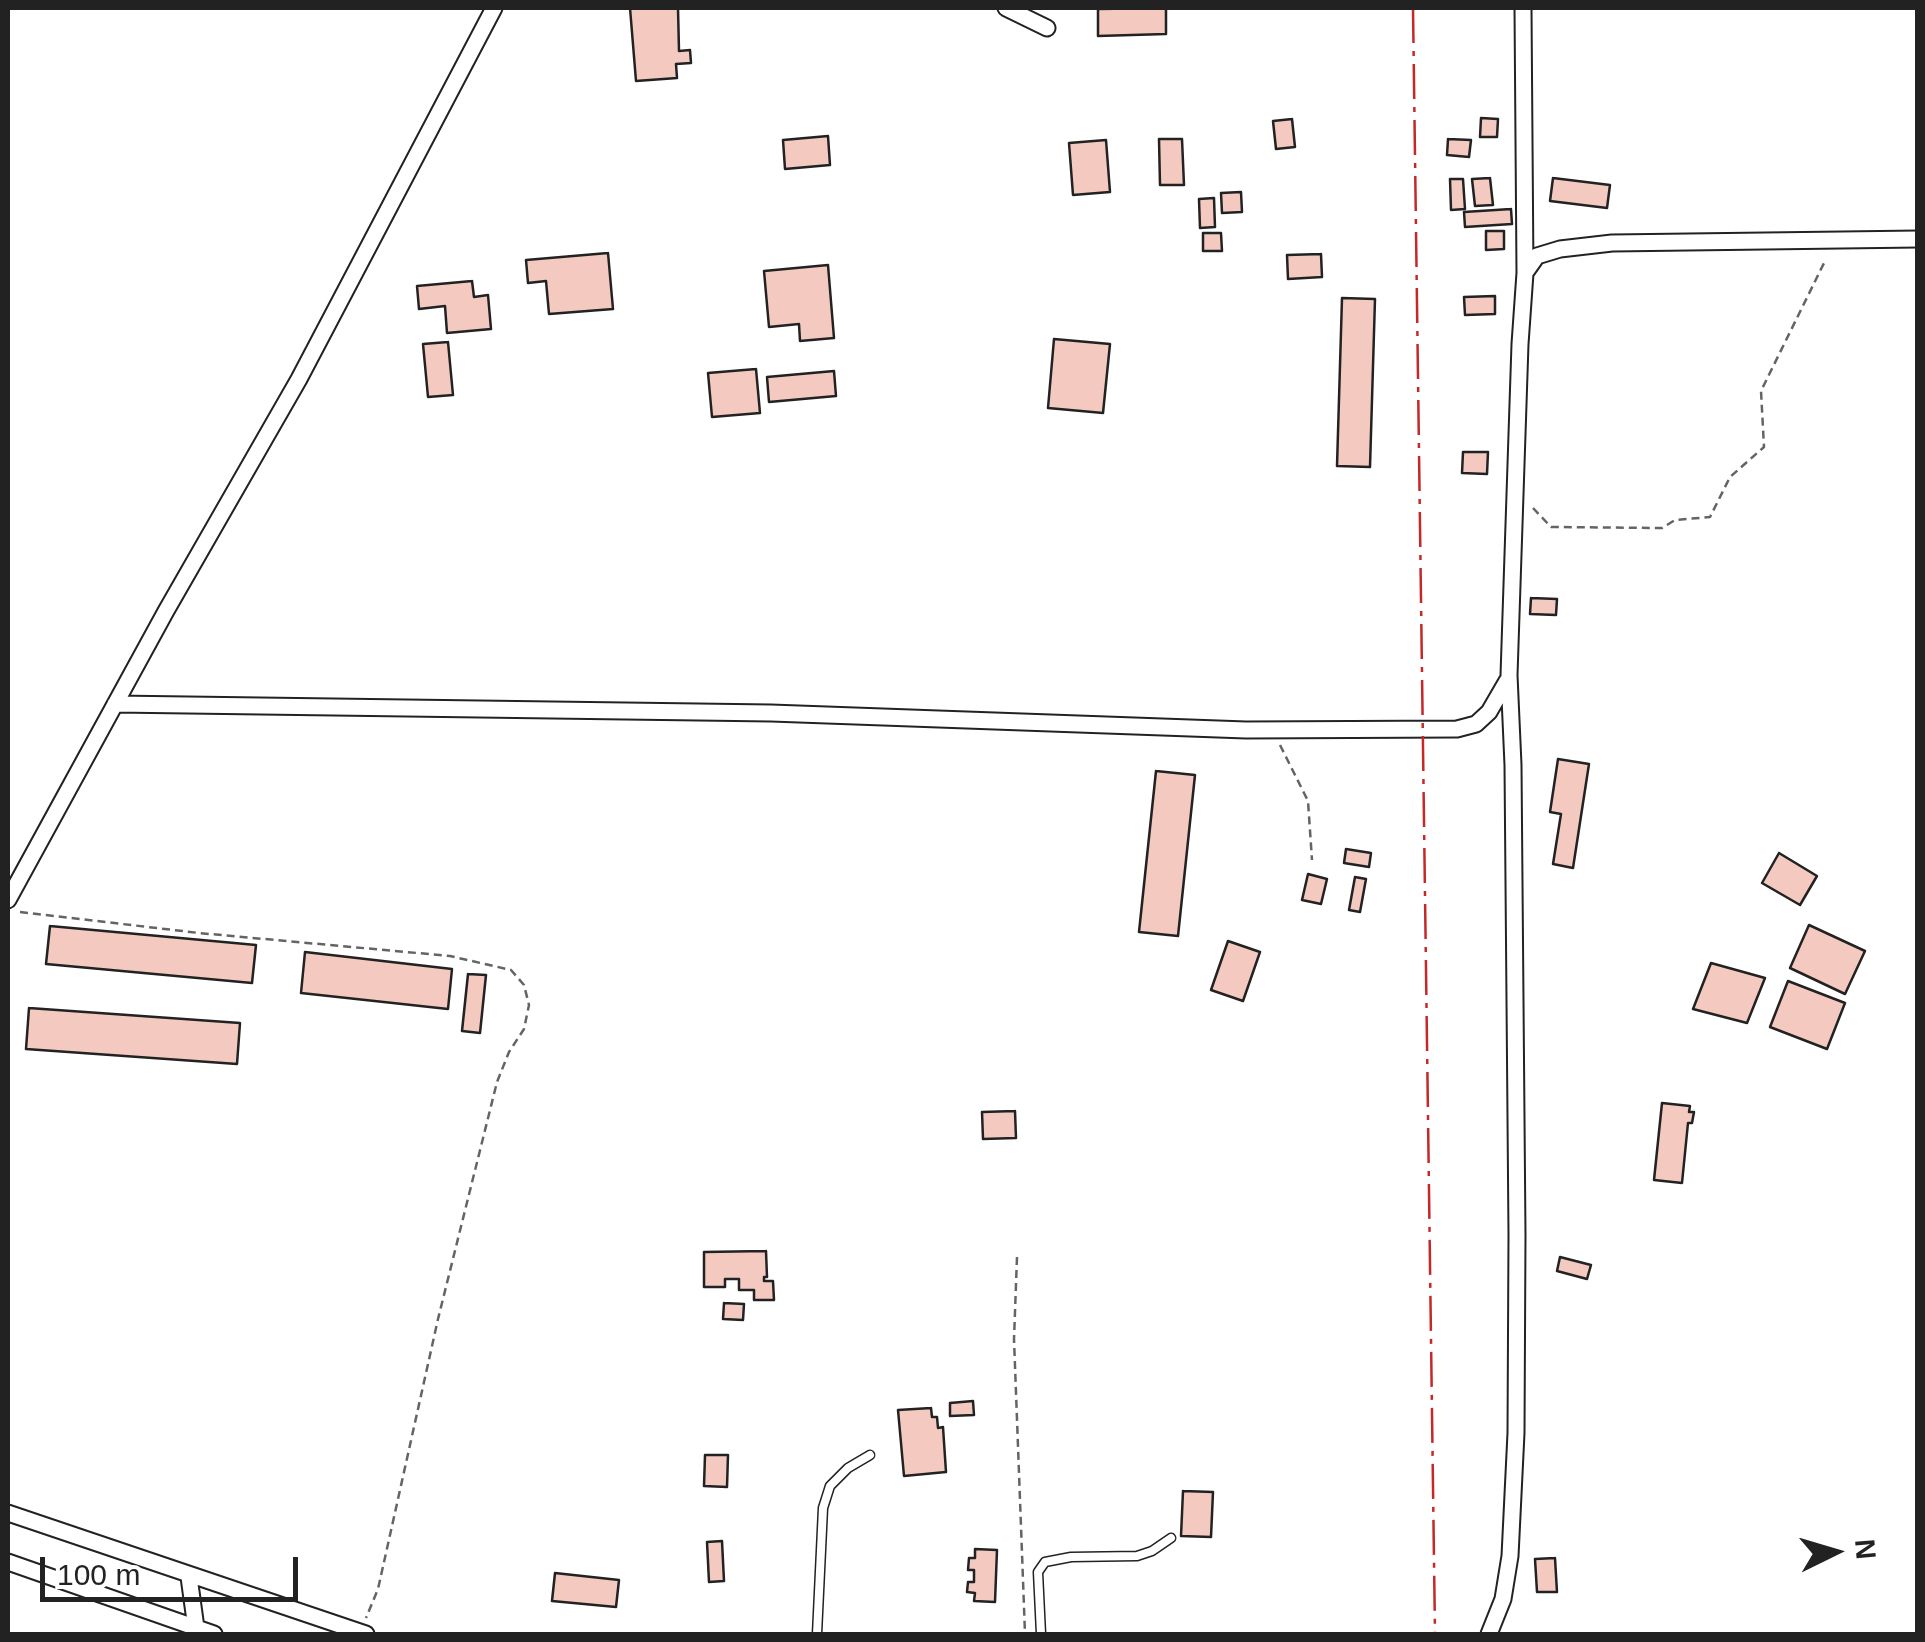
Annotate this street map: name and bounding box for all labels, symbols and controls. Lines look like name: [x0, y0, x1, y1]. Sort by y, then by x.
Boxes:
north arrow: [1785, 1502, 1885, 1602]
scale bar: [45, 1537, 302, 1599]
text: N: [1849, 1538, 1882, 1561]
text: 100 m: [57, 1558, 140, 1591]

